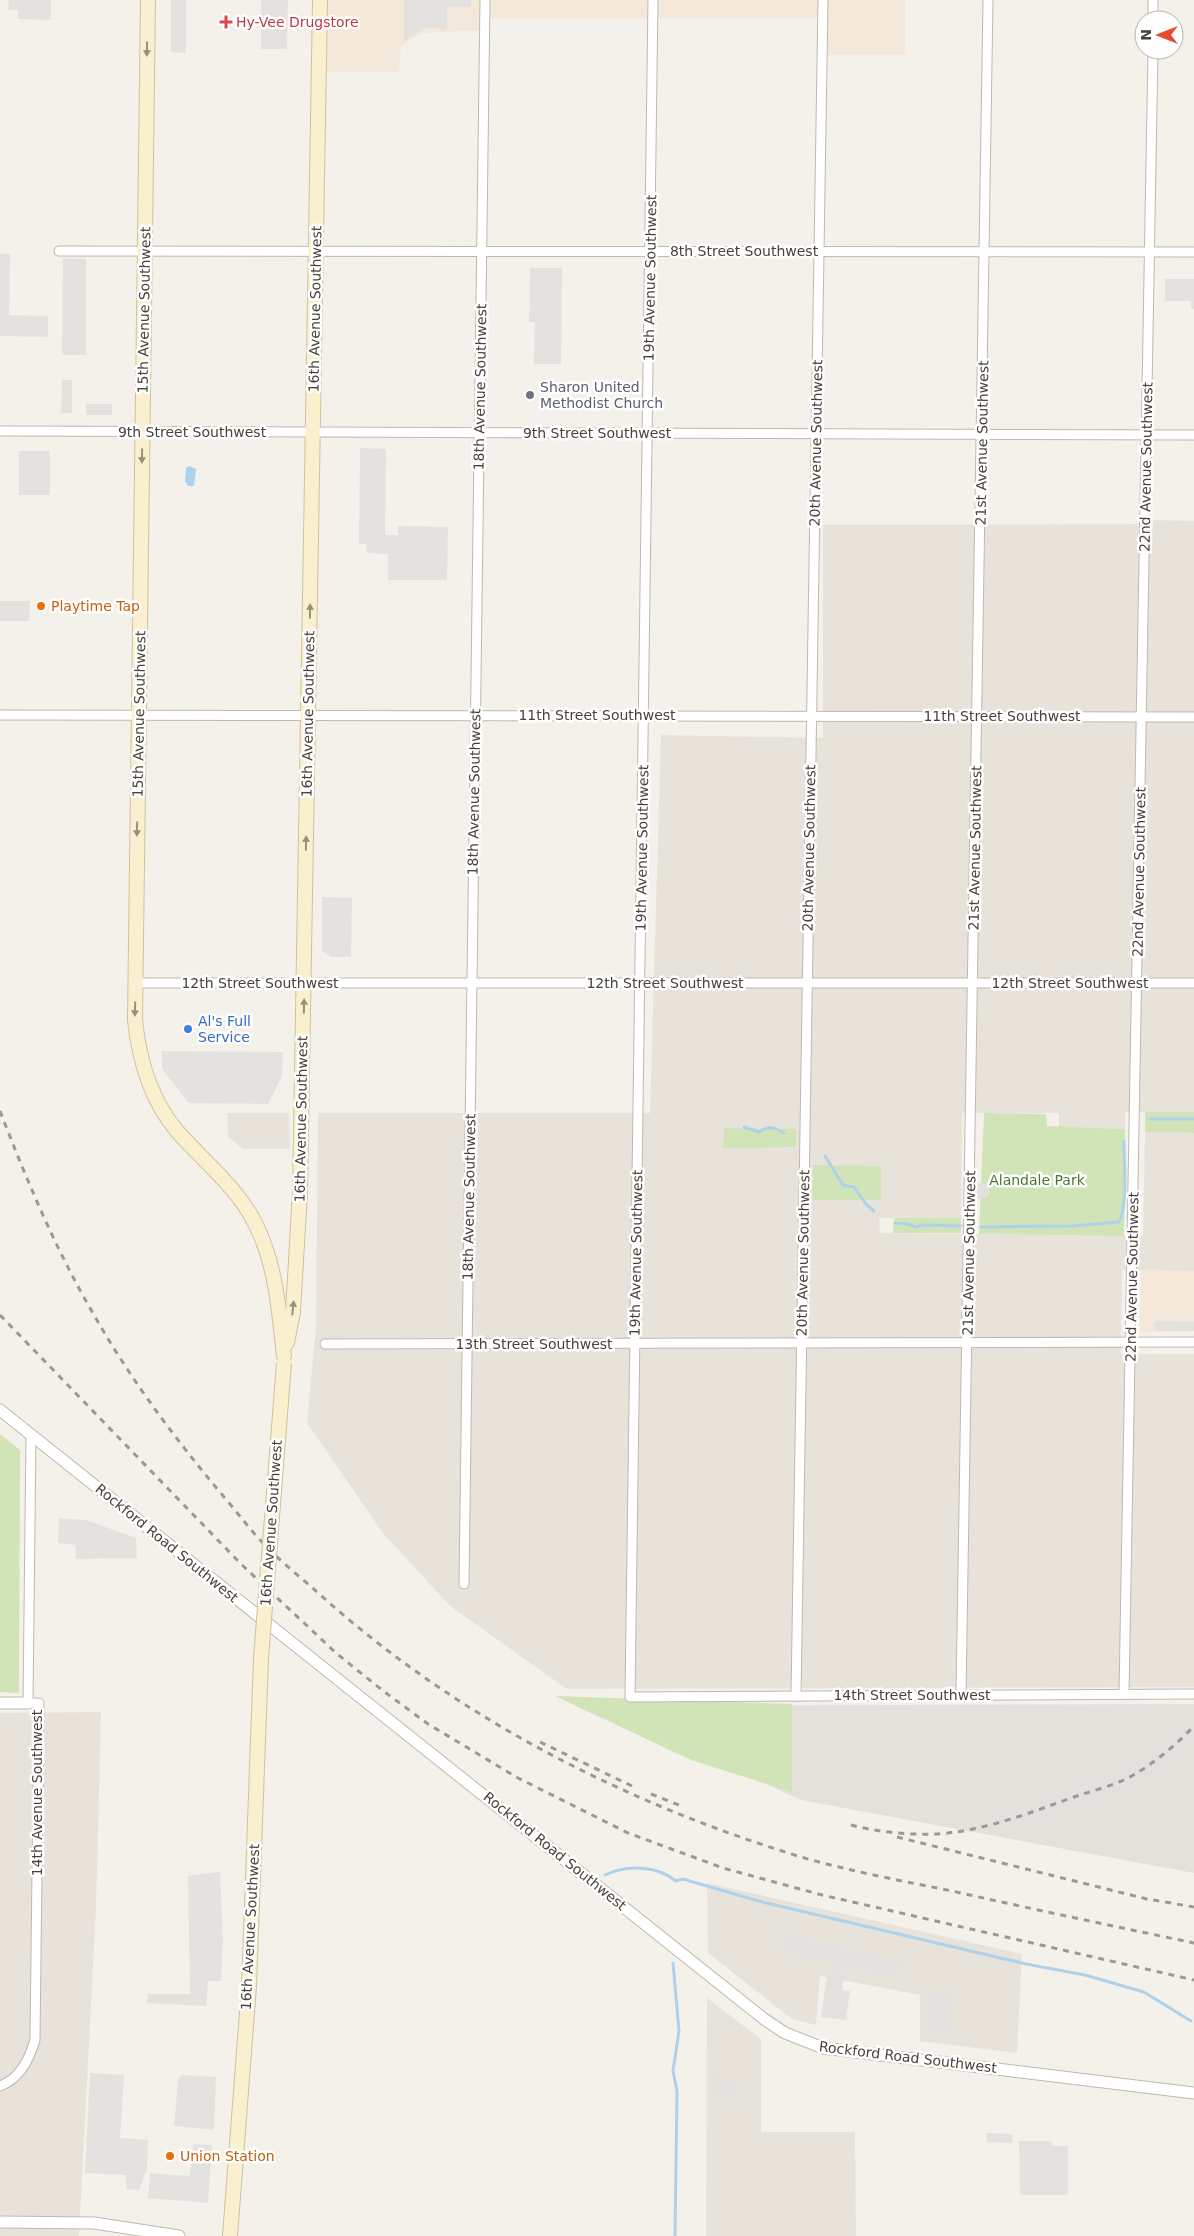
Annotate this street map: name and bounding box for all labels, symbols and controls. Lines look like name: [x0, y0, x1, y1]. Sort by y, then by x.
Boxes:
north arrow: [1134, 10, 1184, 60]
place label: Hy-Vee Drugstore: [236, 14, 359, 30]
marker: Hy-Vee Drugstore: [220, 16, 232, 28]
text: N: [1138, 29, 1154, 41]
one-way arrow: [143, 41, 151, 57]
street label: 19th Avenue Southwest: [641, 194, 659, 361]
street label: 16th Avenue Southwest: [306, 225, 324, 392]
street label: 15th Avenue Southwest: [135, 226, 153, 393]
street label: 8th Street Southwest: [670, 243, 819, 259]
street label: 18th Avenue Southwest: [471, 303, 489, 470]
street label: 20th Avenue Southwest: [807, 359, 825, 526]
street label: 21st Avenue Southwest: [973, 360, 991, 526]
place label: Sharon United Methodist Church: [540, 379, 663, 411]
street label: 22nd Avenue Southwest: [1137, 381, 1155, 552]
marker: Sharon United Methodist Church: [524, 389, 536, 401]
street label: 9th Street Southwest: [118, 424, 267, 440]
street label: 9th Street Southwest: [523, 425, 672, 441]
one-way arrow: [138, 448, 146, 464]
place label: Playtime Tap: [51, 598, 140, 614]
marker: Playtime Tap: [35, 600, 47, 612]
one-way arrow: [306, 603, 314, 619]
street label: 15th Avenue Southwest: [130, 630, 148, 797]
street label: 16th Avenue Southwest: [299, 630, 317, 797]
street label: 11th Street Southwest: [518, 707, 676, 723]
street label: 18th Avenue Southwest: [465, 708, 483, 875]
street label: 11th Street Southwest: [923, 708, 1081, 724]
street label: 19th Avenue Southwest: [633, 764, 651, 931]
street label: 20th Avenue Southwest: [800, 764, 818, 931]
street label: 21st Avenue Southwest: [966, 765, 984, 931]
street label: 22nd Avenue Southwest: [1130, 786, 1148, 957]
one-way arrow: [133, 821, 141, 837]
one-way arrow: [302, 835, 310, 851]
street label: 12th Street Southwest: [181, 975, 339, 991]
street label: 12th Street Southwest: [586, 975, 744, 991]
street label: 12th Street Southwest: [991, 975, 1149, 991]
one-way arrow: [300, 997, 308, 1013]
one-way arrow: [131, 1001, 139, 1017]
place label: Al's Full Service: [198, 1013, 251, 1045]
marker: Al's Full Service: [182, 1023, 194, 1035]
street label: 16th Avenue Southwest: [292, 1035, 310, 1202]
street label: 18th Avenue Southwest: [460, 1113, 478, 1280]
street label: 19th Avenue Southwest: [627, 1169, 645, 1336]
street label: 20th Avenue Southwest: [794, 1169, 812, 1336]
street label: 21st Avenue Southwest: [960, 1170, 978, 1336]
park label: Alandale Park: [989, 1172, 1086, 1188]
street label: 22nd Avenue Southwest: [1123, 1191, 1141, 1362]
one-way arrow: [289, 1300, 297, 1316]
street label: 13th Street Southwest: [455, 1336, 613, 1352]
street label: 16th Avenue Southwest: [257, 1439, 285, 1607]
street label: Rockford Road Southwest: [92, 1480, 242, 1606]
street label: 14th Street Southwest: [833, 1687, 991, 1703]
street label: 14th Avenue Southwest: [29, 1709, 45, 1876]
street label: Rockford Road Southwest: [480, 1788, 630, 1914]
street label: 16th Avenue Southwest: [238, 1843, 262, 2011]
street label: Rockford Road Southwest: [818, 2038, 998, 2076]
place label: Union Station: [180, 2148, 275, 2164]
marker: Union Station: [164, 2150, 176, 2162]

